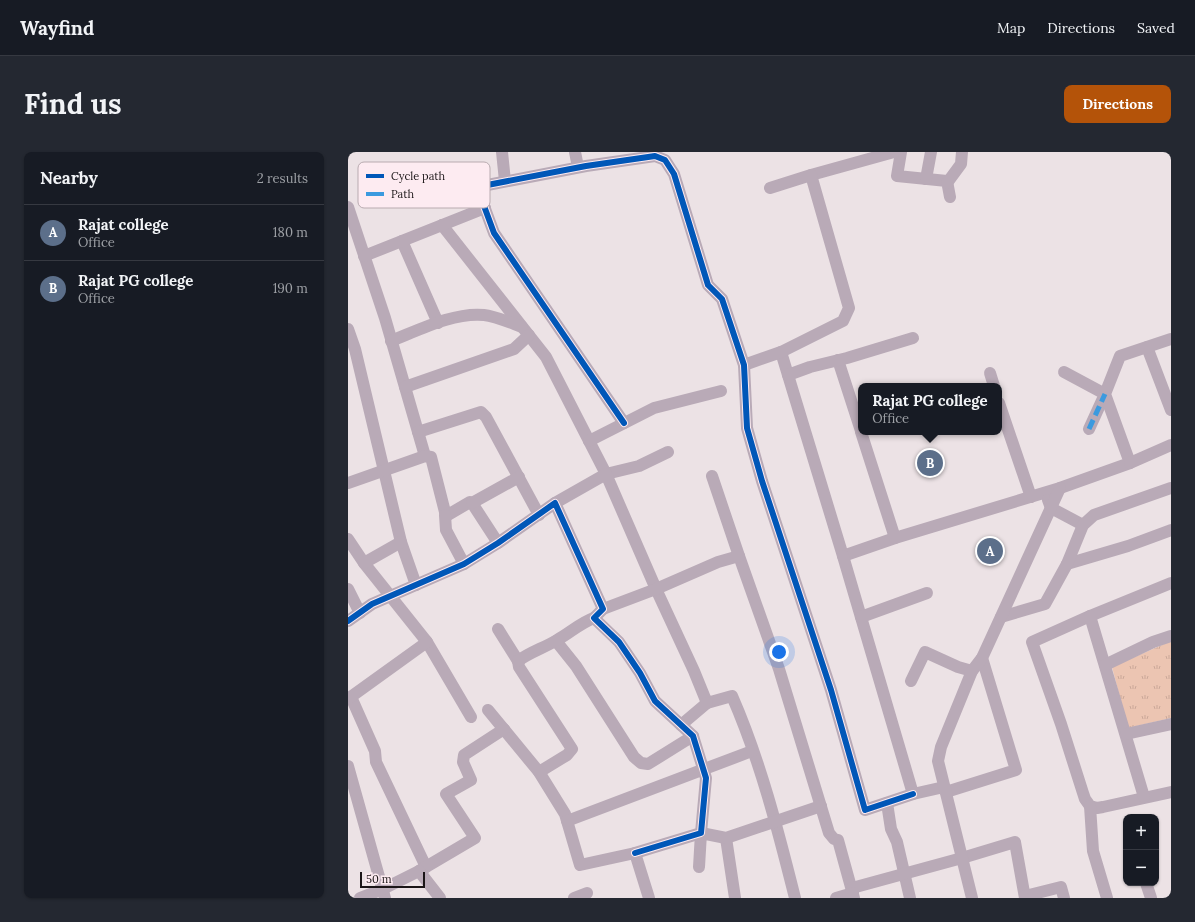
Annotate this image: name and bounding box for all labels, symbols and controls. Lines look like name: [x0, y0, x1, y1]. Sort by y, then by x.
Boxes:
text: Wayfind: [20, 16, 94, 40]
text: Map: [997, 19, 1025, 37]
text: Directions: [1047, 19, 1115, 37]
text: Saved: [1137, 19, 1175, 37]
button: Directions: [1064, 85, 1171, 123]
text: Find us: [24, 86, 122, 122]
legend: [358, 162, 490, 208]
text: Nearby: [40, 167, 98, 189]
text: Cycle path: [391, 169, 446, 183]
text: 2 results: [257, 170, 308, 187]
text: Path: [391, 187, 414, 201]
text: Rajat college: [78, 215, 169, 234]
text: A: [49, 224, 57, 241]
text: 180 m: [273, 224, 308, 241]
text: Office: [78, 234, 115, 251]
text: Rajat PG college: [78, 271, 193, 290]
text: B: [49, 280, 57, 297]
text: 190 m: [273, 280, 308, 297]
text: Office: [78, 290, 115, 307]
popup: [858, 383, 1002, 435]
text: Rajat PG college: [872, 391, 988, 410]
text: Office: [872, 410, 909, 427]
pin: B: [917, 448, 943, 478]
pin: A: [977, 536, 1003, 566]
your location: [769, 642, 789, 662]
map controls: [1123, 814, 1159, 886]
button: +: [1123, 814, 1159, 850]
button: −: [1123, 850, 1159, 886]
scale bar: [360, 870, 425, 889]
text: 50 m: [366, 872, 392, 886]

